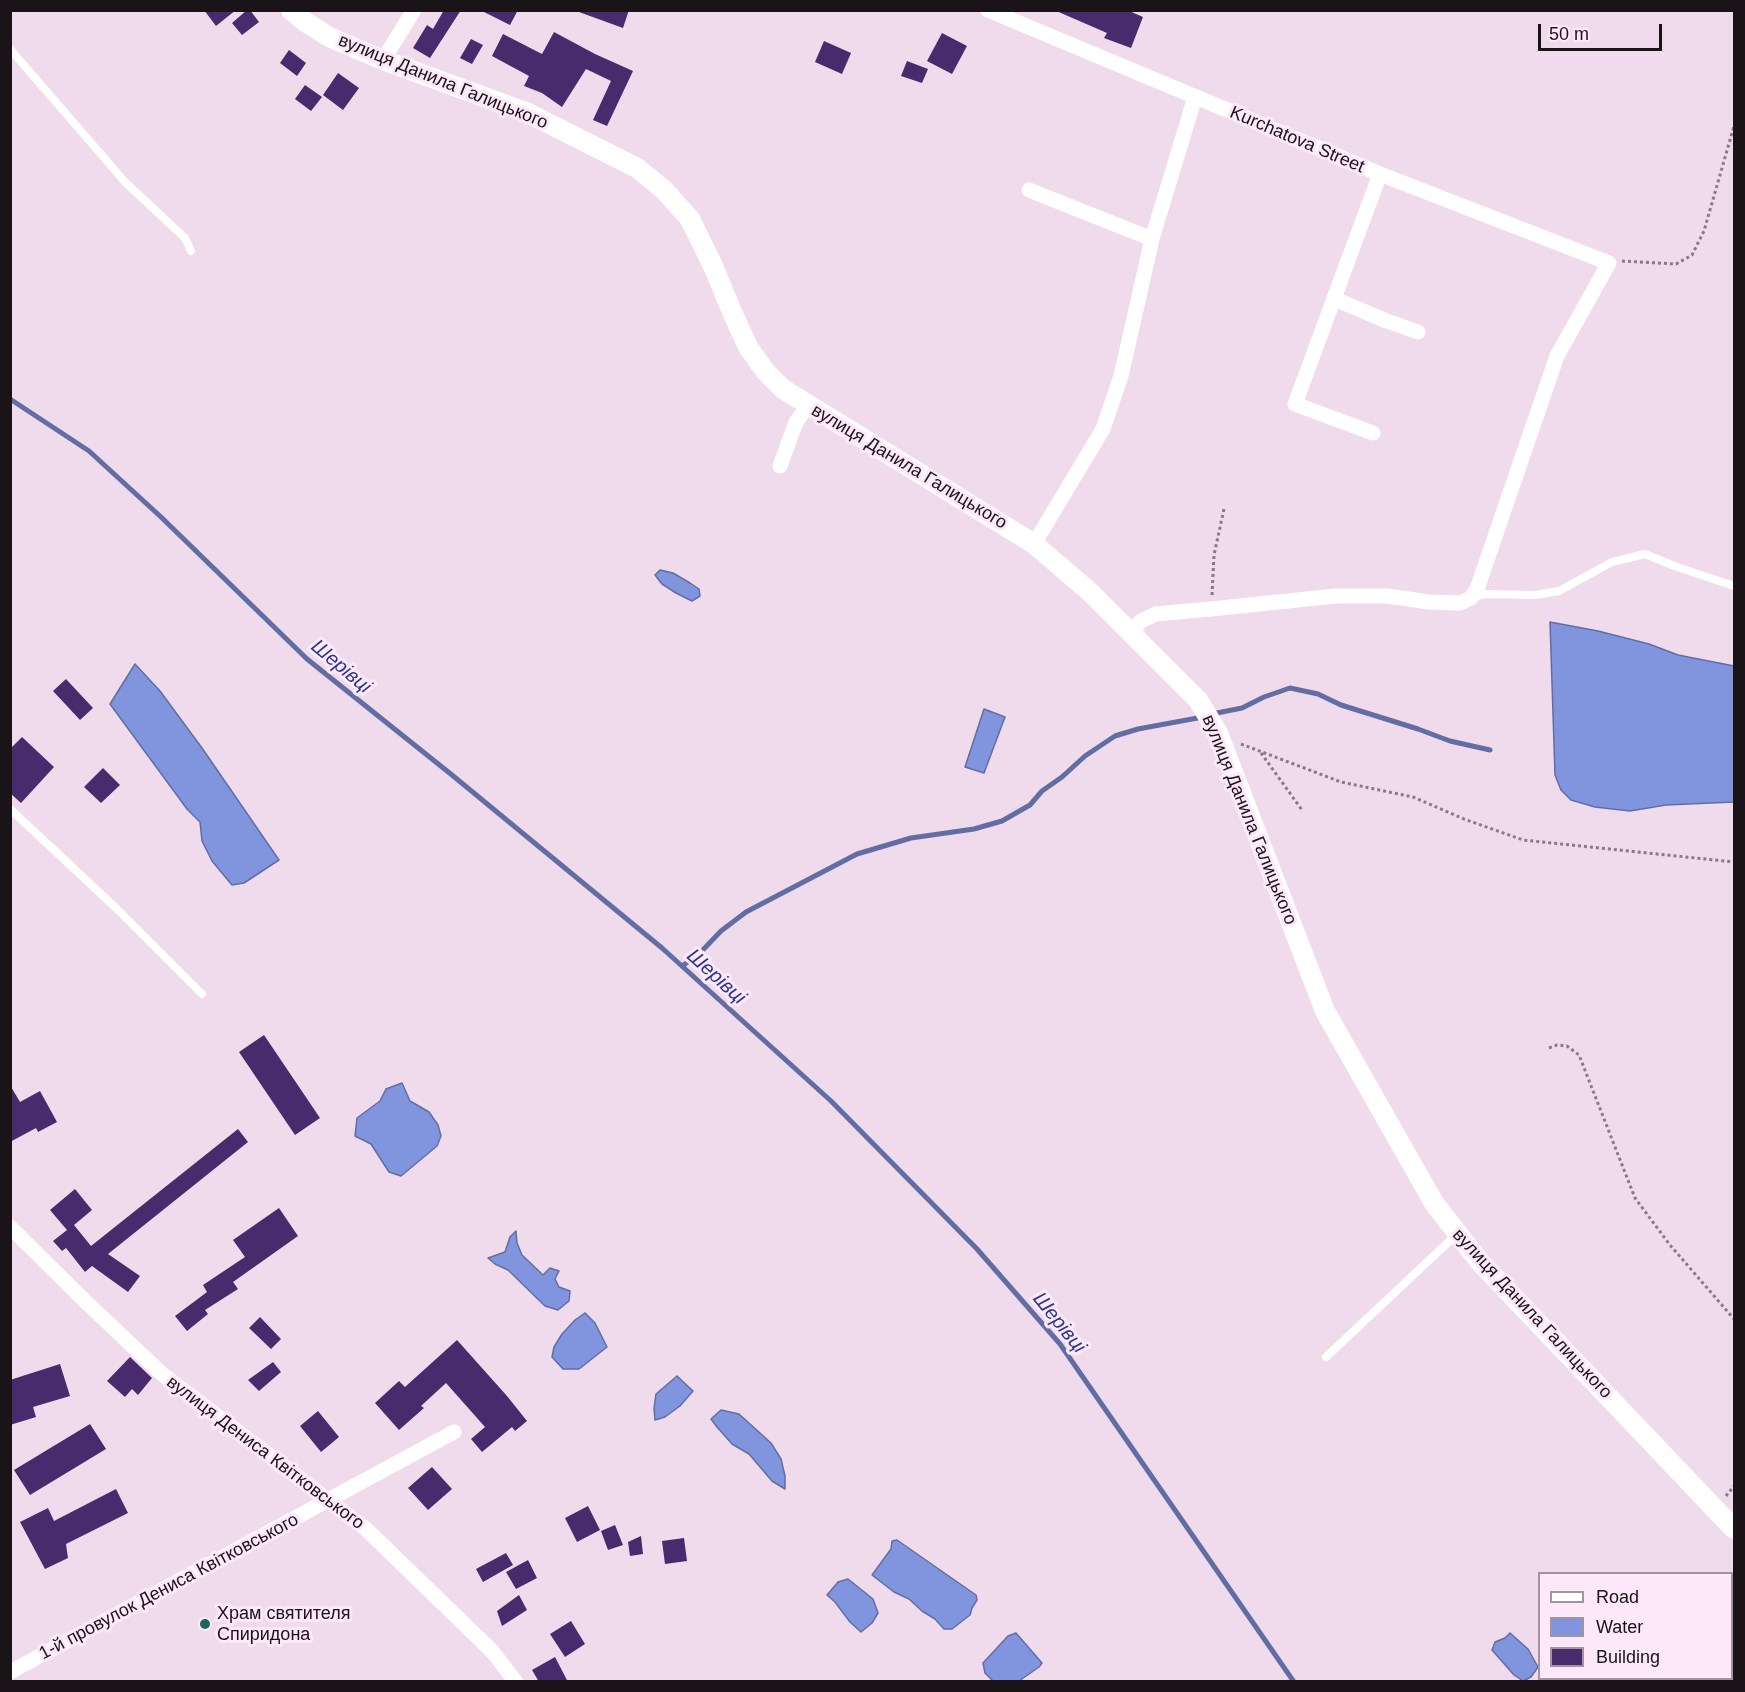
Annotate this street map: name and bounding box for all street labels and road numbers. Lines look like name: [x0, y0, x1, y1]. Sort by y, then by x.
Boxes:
street label: вулиця Данила Галицького: [335, 30, 551, 134]
street label: Kurchatova Street: [1226, 102, 1368, 178]
street label: вулиця Данила Галицького: [807, 400, 1011, 534]
street label: вулиця Данила Галицького: [1197, 712, 1301, 928]
street label: вулиця Данила Галицького: [1448, 1225, 1616, 1403]
street label: вулиця Дениса Квітковського: [162, 1372, 368, 1534]
street label: 1-й провулок Дениса Квітковського: [36, 1509, 302, 1665]

